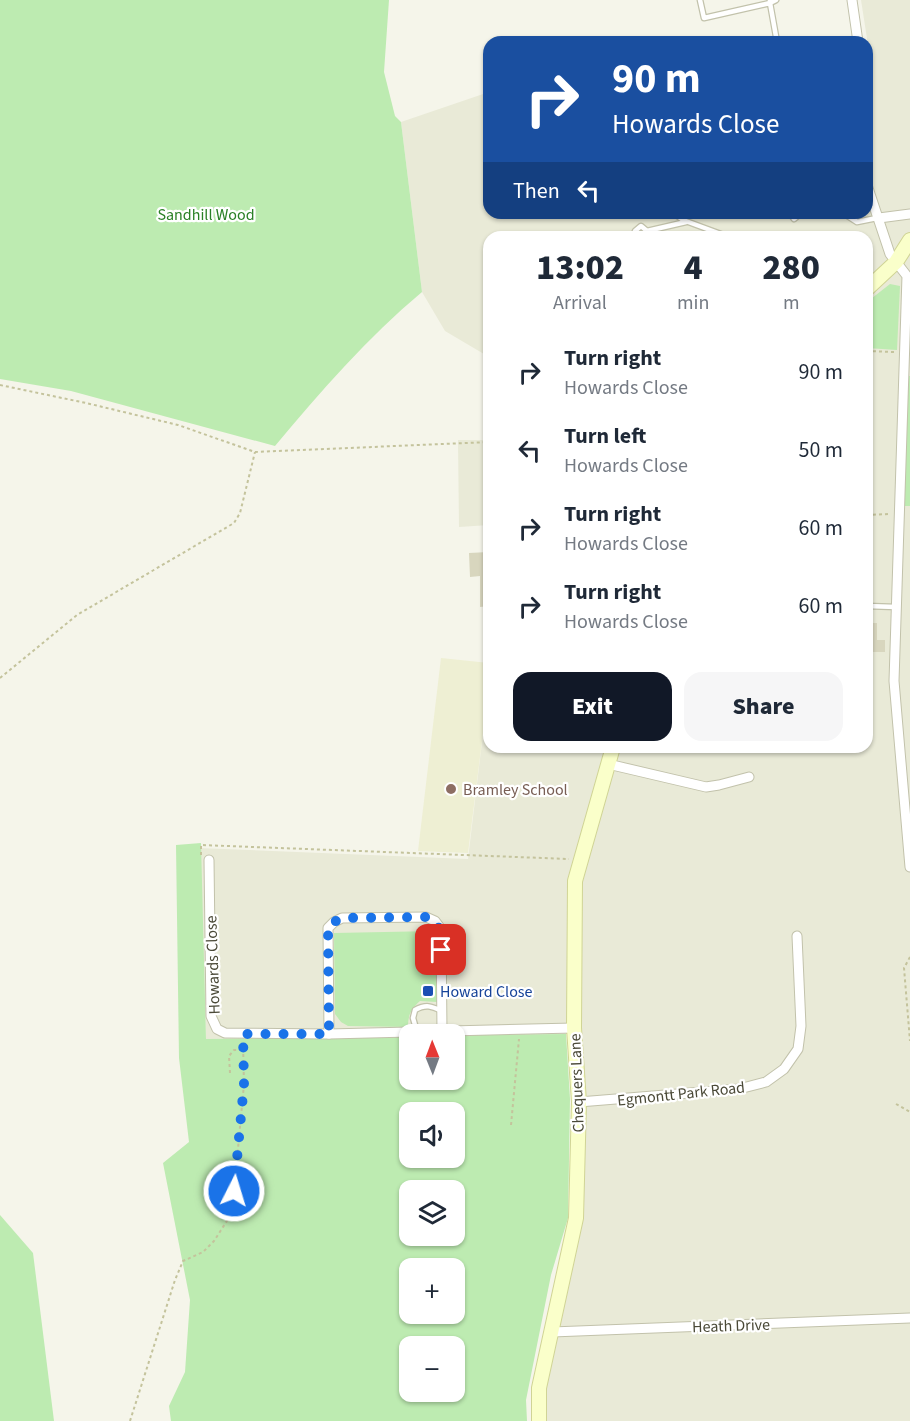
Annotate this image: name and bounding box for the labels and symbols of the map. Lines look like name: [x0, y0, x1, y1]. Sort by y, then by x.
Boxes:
park label: Sandhill Wood: [157, 204, 255, 226]
place label: Bramley School: [463, 779, 568, 801]
marker: Bramley School: [444, 782, 458, 796]
street label: Howards Close: [200, 915, 226, 1015]
pin: [415, 924, 466, 975]
place label: Howard Close: [440, 981, 532, 1003]
marker: Howard Close: [421, 984, 435, 998]
north arrow: [399, 1024, 465, 1090]
street label: Chequers Lane: [564, 1033, 590, 1133]
street label: Egmontt Park Road: [616, 1076, 746, 1112]
position arrow: [202, 1159, 266, 1223]
street label: Heath Drive: [692, 1314, 770, 1338]

